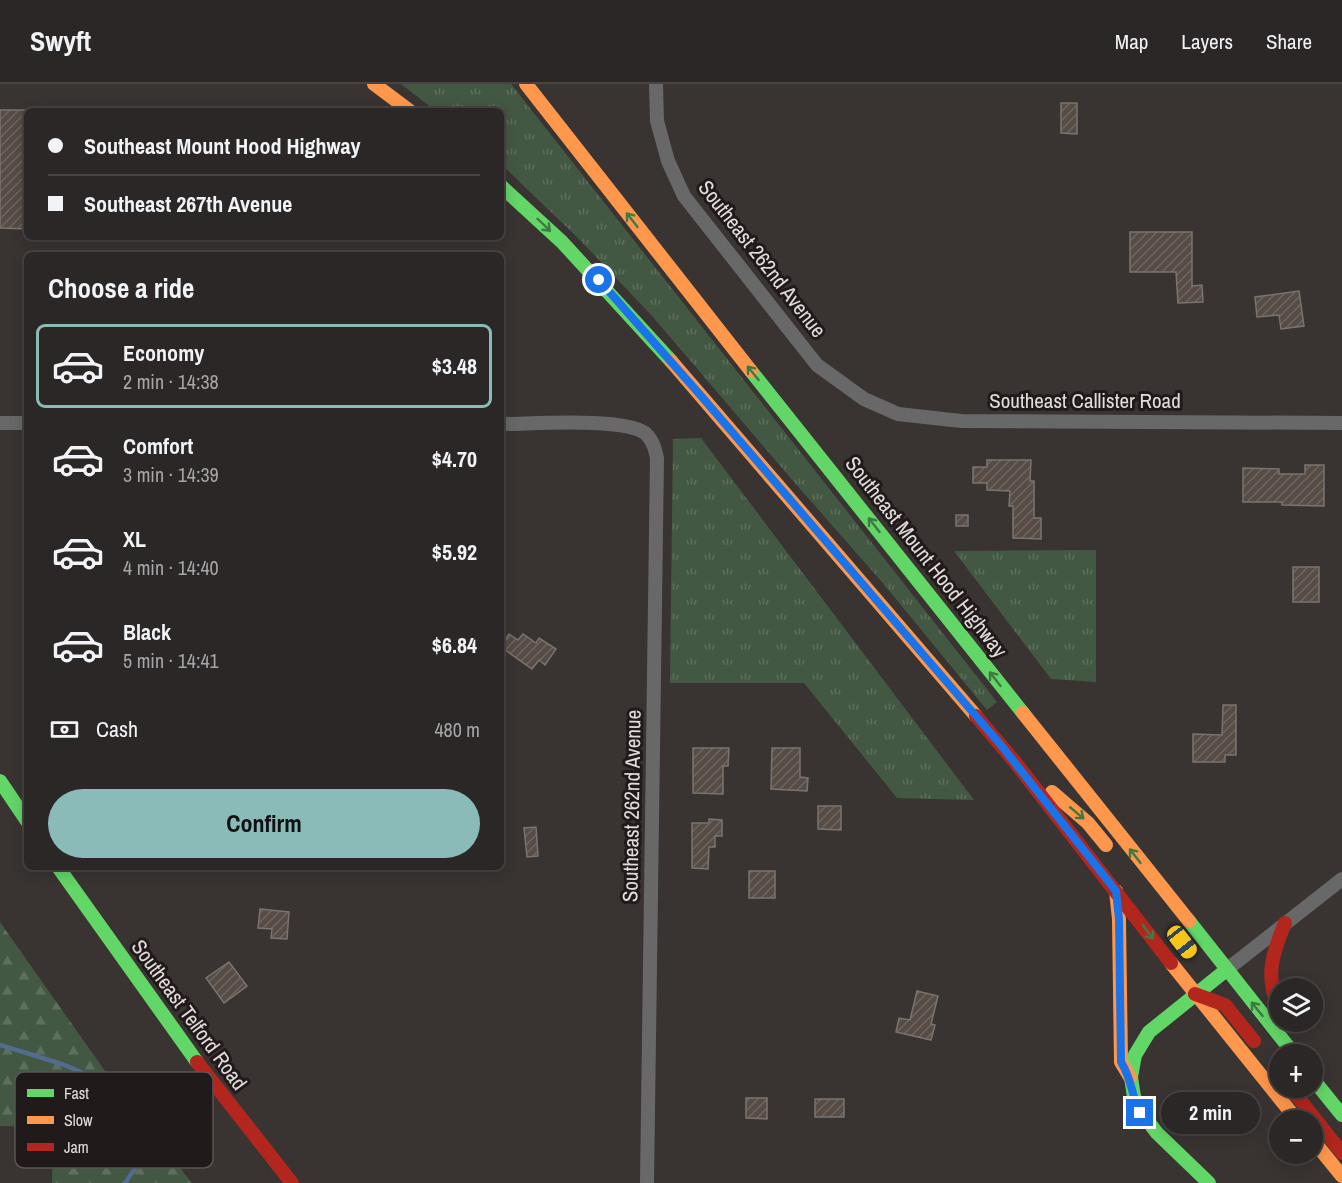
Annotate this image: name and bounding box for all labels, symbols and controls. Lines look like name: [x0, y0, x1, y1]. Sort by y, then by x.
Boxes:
text: Swyft: [30, 22, 91, 60]
text: Map: [1115, 27, 1148, 56]
text: Layers: [1181, 27, 1233, 56]
text: Share: [1266, 27, 1312, 56]
text: Southeast Mount Hood Highway: [84, 131, 361, 161]
street label: Southeast 262nd Avenue: [692, 174, 833, 343]
text: Southeast 267th Avenue: [84, 189, 292, 219]
one-way arrow: [625, 212, 638, 228]
one-way arrow: [537, 218, 552, 232]
route start: [585, 266, 612, 293]
text: Choose a ride: [48, 270, 194, 306]
text: Economy: [123, 338, 204, 368]
icon: car: [51, 339, 105, 393]
text: $3.48: [432, 351, 477, 381]
one-way arrow: [746, 366, 760, 381]
text: 2 min · 14:38: [123, 368, 219, 395]
street label: Southeast Callister Road: [989, 386, 1181, 415]
text: Comfort: [123, 431, 193, 461]
icon: car: [51, 432, 105, 486]
text: $4.70: [432, 444, 477, 474]
street label: Southeast Mount Hood Highway: [839, 450, 1014, 664]
text: 3 min · 14:39: [123, 461, 219, 488]
one-way arrow: [868, 518, 881, 534]
text: XL: [123, 524, 146, 554]
icon: car: [51, 525, 105, 579]
text: $5.92: [432, 537, 477, 567]
text: 4 min · 14:40: [123, 554, 219, 581]
text: Black: [123, 617, 171, 647]
icon: car: [51, 618, 105, 672]
text: $6.84: [432, 630, 477, 660]
text: 5 min · 14:41: [123, 647, 219, 674]
one-way arrow: [989, 671, 1002, 687]
street label: Southeast 262nd Avenue: [615, 710, 648, 902]
icon: cash: [48, 713, 81, 746]
text: Cash: [96, 714, 138, 744]
text: 480 m: [434, 716, 480, 743]
button: Confirm: [48, 789, 480, 858]
one-way arrow: [1068, 806, 1084, 819]
one-way arrow: [1129, 849, 1142, 865]
car: [1164, 922, 1200, 962]
one-way arrow: [1141, 924, 1154, 940]
street label: Southeast Telford Road: [125, 933, 254, 1096]
map controls: [1269, 978, 1323, 1164]
button: layers: [1269, 978, 1323, 1032]
one-way arrow: [1250, 1001, 1263, 1017]
button: +: [1269, 1044, 1323, 1098]
legend: [15, 1072, 213, 1168]
text: Fast: [64, 1082, 89, 1104]
callout: 2 min: [1161, 1092, 1260, 1134]
route end: [1126, 1099, 1153, 1126]
text: 2 min: [1189, 1099, 1232, 1126]
text: Slow: [64, 1109, 93, 1131]
button: −: [1269, 1110, 1323, 1164]
text: Jam: [64, 1136, 89, 1158]

